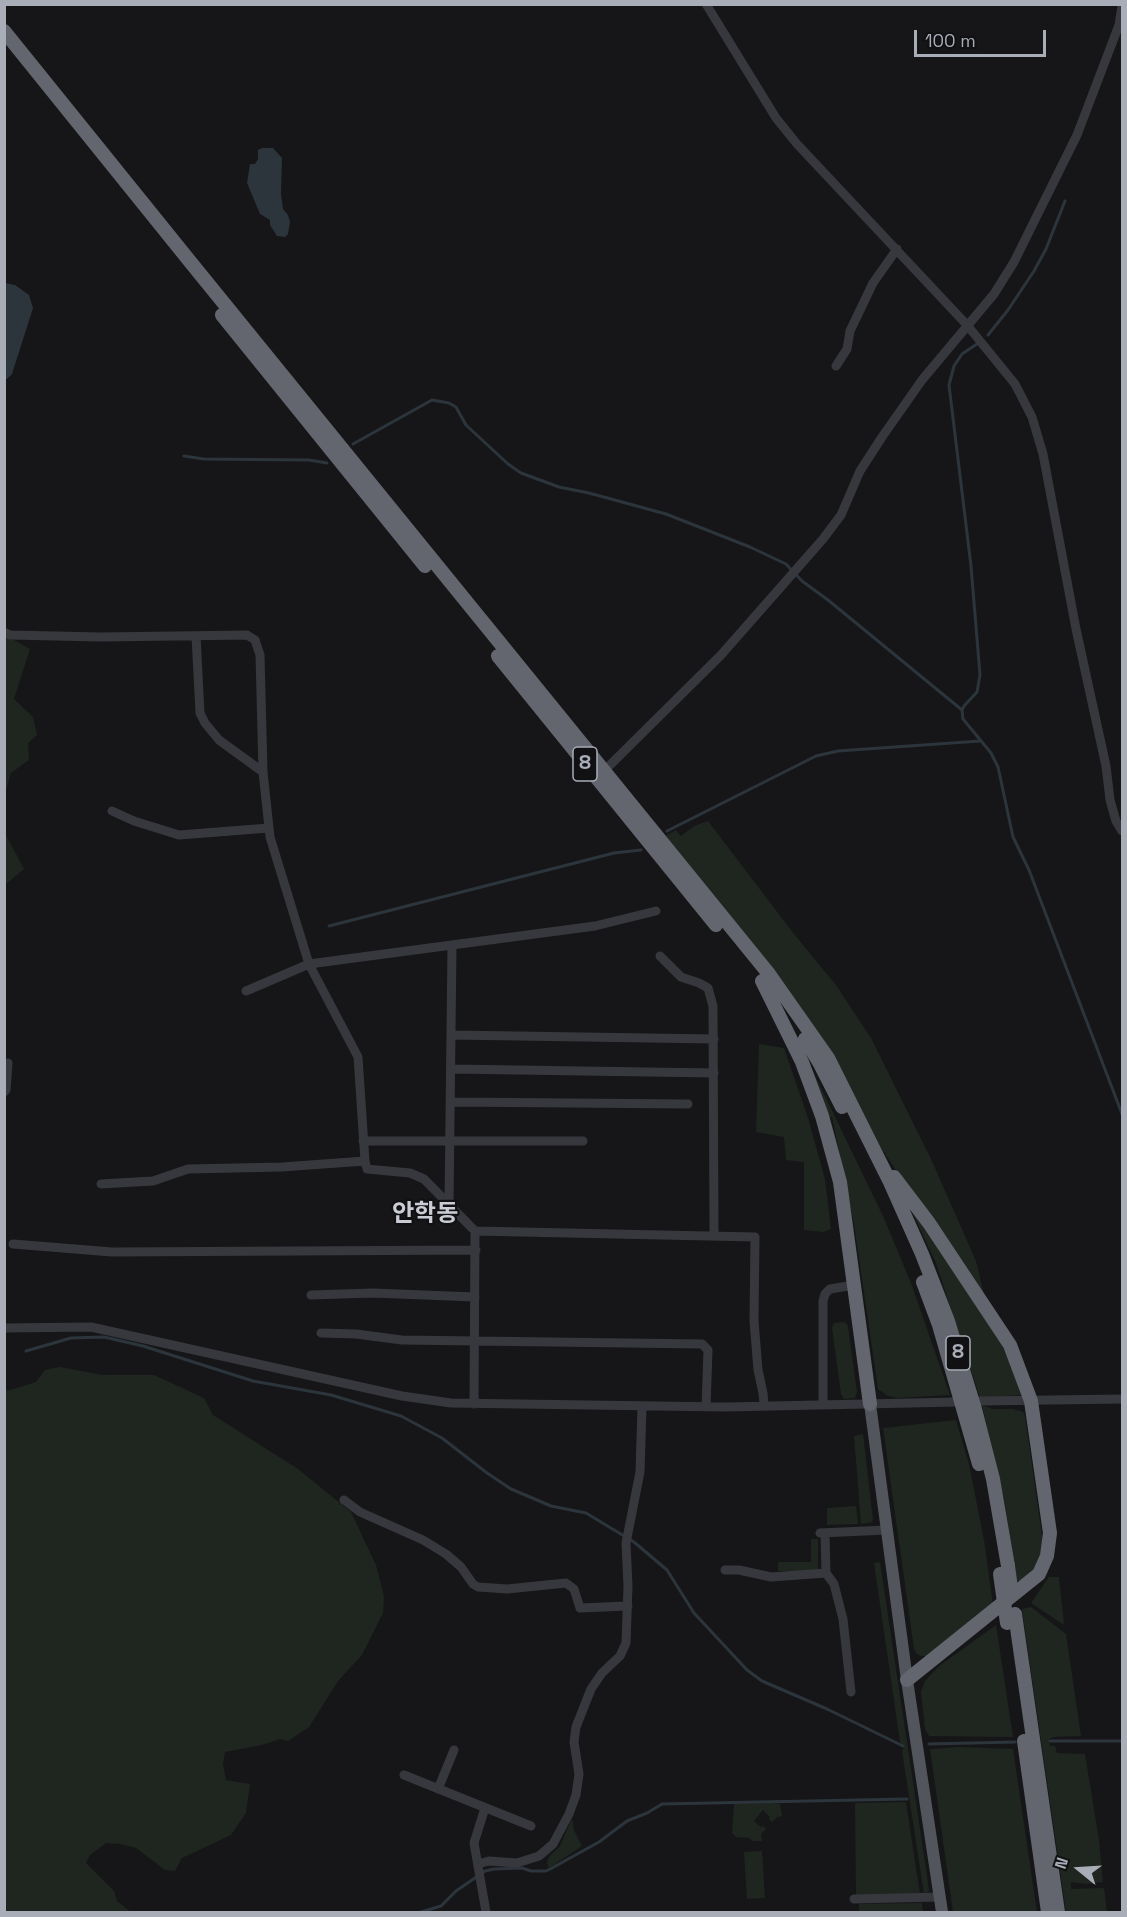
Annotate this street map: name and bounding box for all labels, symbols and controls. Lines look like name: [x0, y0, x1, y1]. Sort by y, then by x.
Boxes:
scale bar: [917, 18, 1049, 56]
text: 100 m: [925, 29, 976, 52]
road number: 8: [573, 747, 597, 781]
district label: 안학동: [392, 1200, 458, 1228]
road number: 8: [946, 1336, 970, 1370]
north arrow: [1049, 1839, 1109, 1899]
text: N: [1050, 1855, 1073, 1872]

